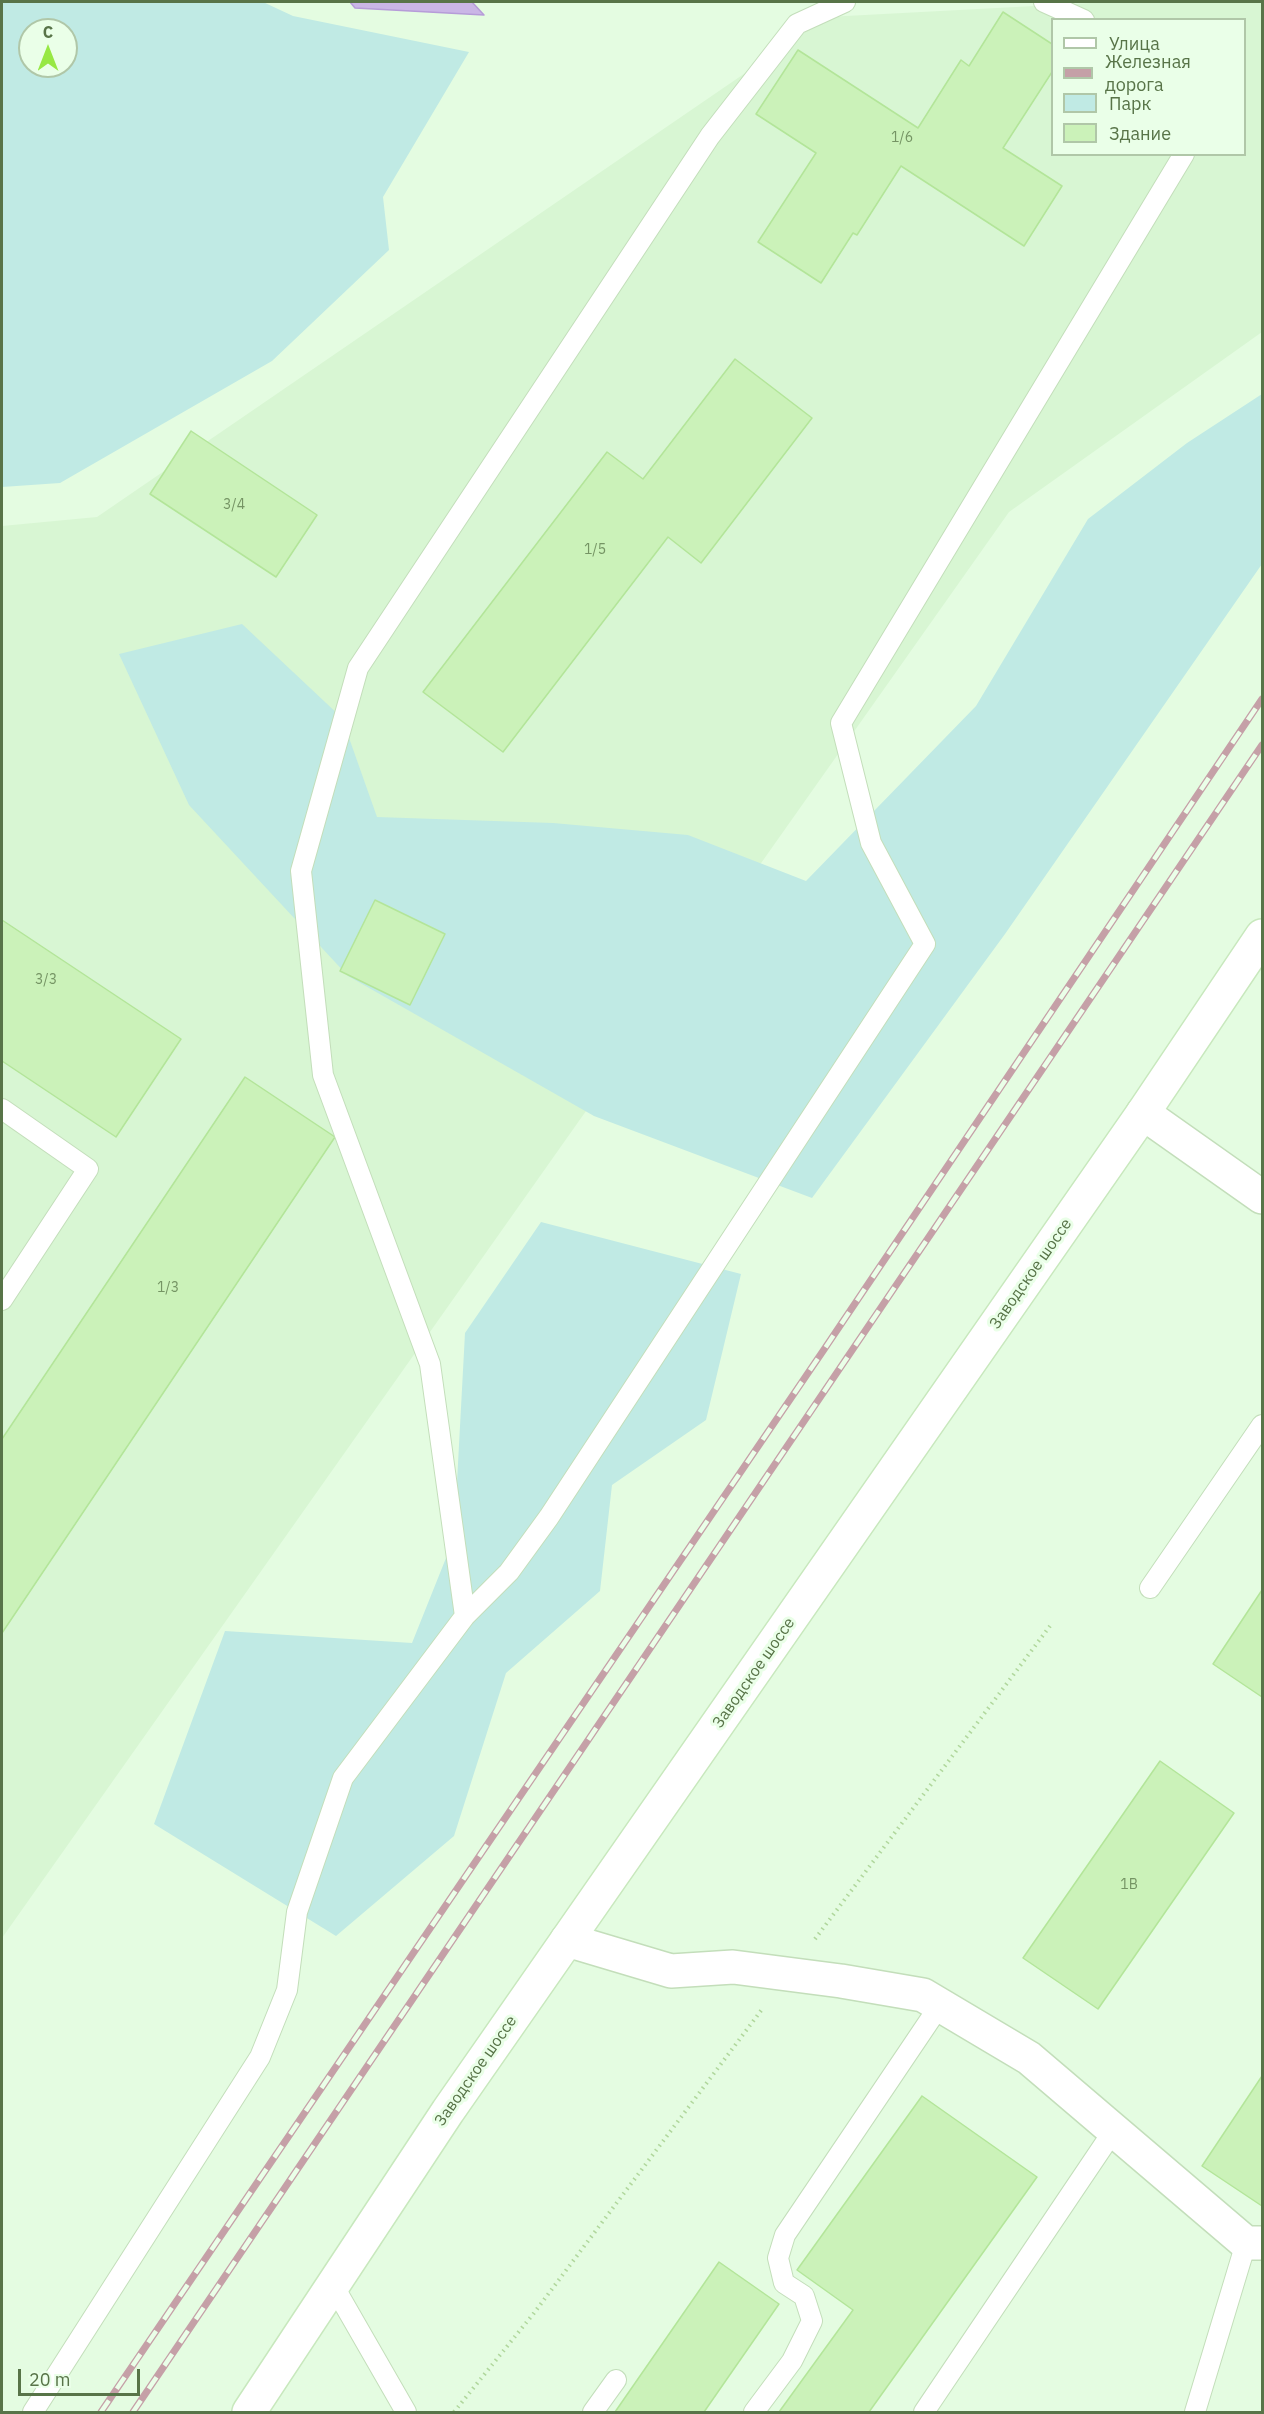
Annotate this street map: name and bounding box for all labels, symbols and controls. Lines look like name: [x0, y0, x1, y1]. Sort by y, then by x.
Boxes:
north arrow: [18, 18, 78, 78]
legend: [1051, 18, 1246, 156]
text: С: [43, 22, 53, 42]
text: Улица: [1109, 32, 1160, 55]
text: Железная дорога: [1105, 50, 1191, 96]
text: Парк: [1109, 92, 1151, 115]
text: Здание: [1109, 122, 1171, 145]
house number: 1/6: [891, 130, 913, 146]
house number: 3/4: [223, 497, 245, 513]
house number: 1/5: [584, 542, 606, 558]
house number: 3/3: [35, 972, 57, 988]
street label: Заводское шоссе: [986, 1215, 1076, 1333]
house number: 1/3: [157, 1280, 179, 1296]
street label: Заводское шоссе: [709, 1614, 799, 1732]
house number: 1В: [1120, 1877, 1138, 1893]
street label: Заводское шоссе: [431, 2012, 521, 2130]
scale bar: [21, 2357, 142, 2395]
text: 20 m: [29, 2368, 71, 2391]

